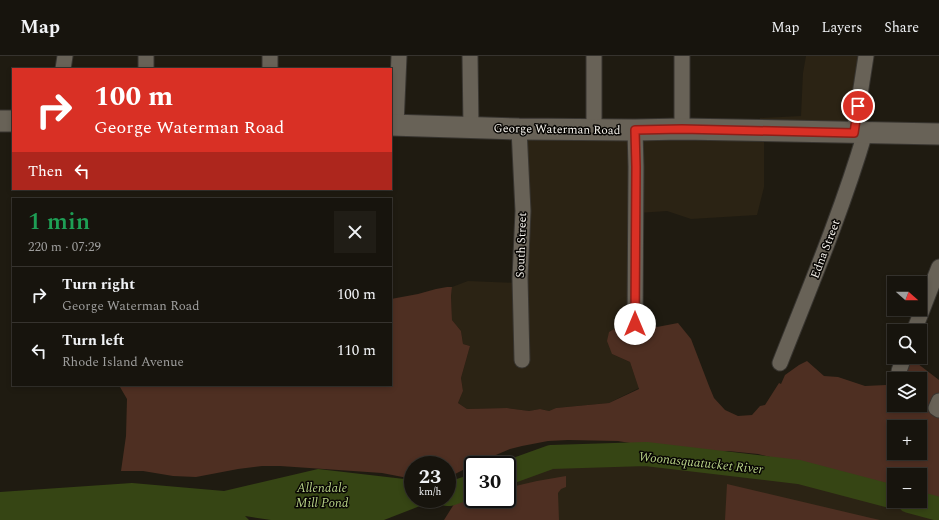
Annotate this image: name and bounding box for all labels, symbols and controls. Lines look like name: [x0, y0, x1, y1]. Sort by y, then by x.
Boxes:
text: Map: [20, 13, 60, 42]
text: Map: [771, 17, 800, 38]
text: Layers: [822, 17, 862, 38]
text: Share: [884, 17, 919, 38]
text: 100 m: [94, 75, 173, 118]
icon: right: [28, 84, 80, 136]
pin: [841, 89, 875, 123]
icon: arrive: [847, 95, 869, 117]
text: George Waterman Road: [94, 114, 284, 141]
street label: George Waterman Road: [493, 119, 621, 140]
text: Then: [28, 160, 63, 183]
icon: left: [71, 160, 93, 182]
text: 1 min: [28, 204, 90, 240]
button: close: [334, 211, 376, 253]
street label: South Street: [511, 212, 532, 278]
street label: Edna Street: [806, 217, 845, 281]
text: 220 m · 07:29: [28, 237, 101, 257]
text: Turn right: [62, 273, 135, 296]
north arrow: [887, 276, 927, 316]
map controls: [887, 276, 927, 508]
text: 100 m: [337, 283, 376, 306]
icon: right: [28, 284, 50, 306]
text: George Waterman Road: [62, 296, 199, 316]
position arrow: [614, 303, 656, 345]
button: search: [887, 324, 927, 364]
text: Turn left: [62, 329, 124, 352]
text: 110 m: [337, 339, 376, 362]
icon: left: [28, 340, 50, 362]
text: Rhode Island Avenue: [62, 352, 184, 372]
button: layers: [887, 372, 927, 412]
button: +: [887, 420, 927, 460]
water label: Woonasquatucket River: [638, 446, 765, 480]
speed limit sign: 30: [464, 456, 516, 508]
text: 23: [419, 462, 441, 492]
button: −: [887, 468, 927, 508]
water label: Allendale Mill Pond: [295, 478, 349, 513]
text: km/h: [419, 484, 441, 500]

